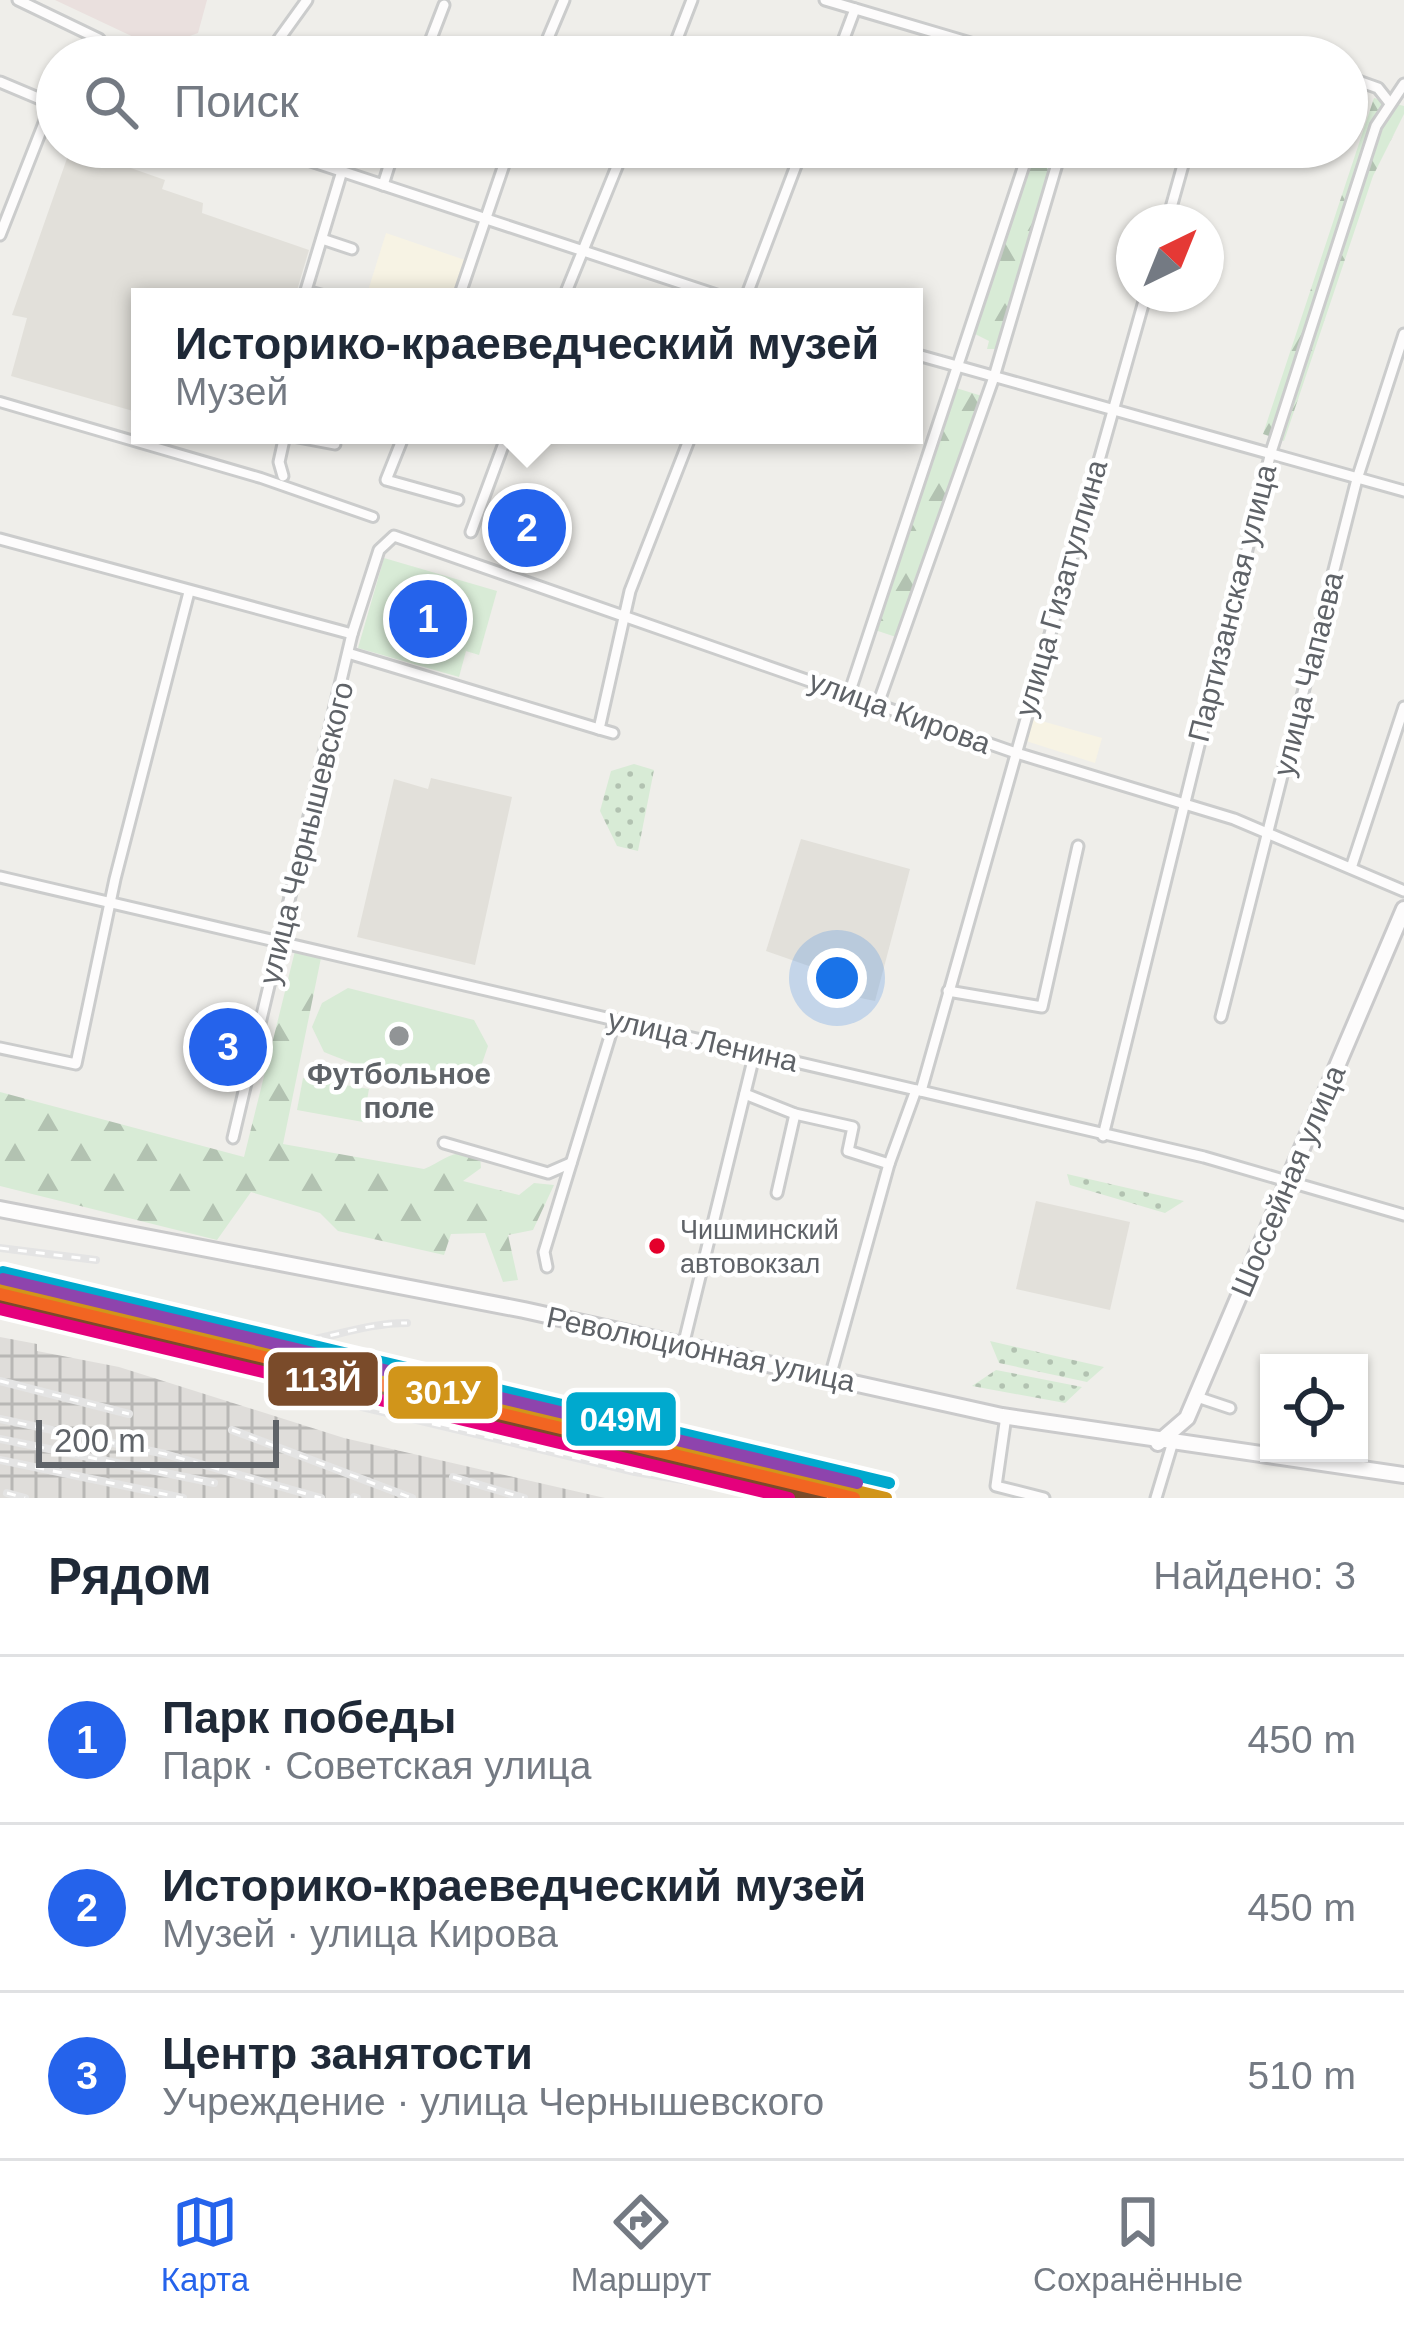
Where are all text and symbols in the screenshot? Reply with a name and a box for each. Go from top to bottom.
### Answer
search box [36,36,1368,168]
icon: search [78,69,144,135]
text: Поиск [174,76,299,127]
north arrow [1116,204,1224,312]
popup [131,288,923,444]
text: Историко-краеведческий музей [175,318,879,369]
text: Музей [175,370,288,413]
street label: улица Гизатуллина [1009,456,1114,720]
street label: Партизанская улица [1182,461,1282,745]
pin: 2 [488,483,566,573]
street label: улица Чапаева [1267,568,1349,780]
pin: 1 [389,574,467,664]
street label: улица Кирова [805,664,996,760]
street label: улица Чернышевского [252,678,360,988]
your location [807,948,867,1008]
pin: 3 [189,1002,267,1092]
street label: улица Ленина [605,1002,801,1078]
marker: Футбольное поле [386,1023,412,1049]
place label: Футбольное поле [307,1057,491,1124]
street label: Шоссейная улица [1224,1060,1352,1302]
place label: Чишминский автовокзал [680,1215,839,1279]
marker: Чишминский автовокзал [646,1235,668,1257]
street label: Революционная улица [544,1300,859,1398]
line badge: 113Й [266,1350,380,1408]
map controls [1260,1354,1368,1462]
button: locate [1260,1354,1368,1462]
text: 113Й [285,1360,361,1398]
line badge: 301У [386,1364,500,1421]
text: 301У [405,1374,481,1411]
line badge: 049М [564,1390,678,1448]
text: 049М [580,1401,662,1438]
scale bar [36,1414,279,1467]
text: 200 m [54,1422,146,1459]
text: Рядом [48,1548,212,1605]
text: Найдено: 3 [1153,1554,1356,1597]
text: Парк победы [162,1692,456,1743]
text: 1 [76,1718,98,1761]
text: 450 m [1248,1718,1356,1761]
text: Парк · Советская улица [162,1744,591,1787]
text: Историко-краеведческий музей [162,1860,866,1911]
text: 2 [76,1886,98,1929]
text: 450 m [1248,1886,1356,1929]
text: Музей · улица Кирова [162,1912,558,1955]
text: Центр занятости [162,2028,533,2079]
text: 3 [76,2054,98,2097]
text: 510 m [1248,2054,1356,2097]
text: Учреждение · улица Чернышевского [162,2080,824,2123]
tab: Карта [161,2189,249,2299]
tab: Маршрут [571,2189,711,2299]
tab: Сохранённые [1033,2189,1243,2299]

